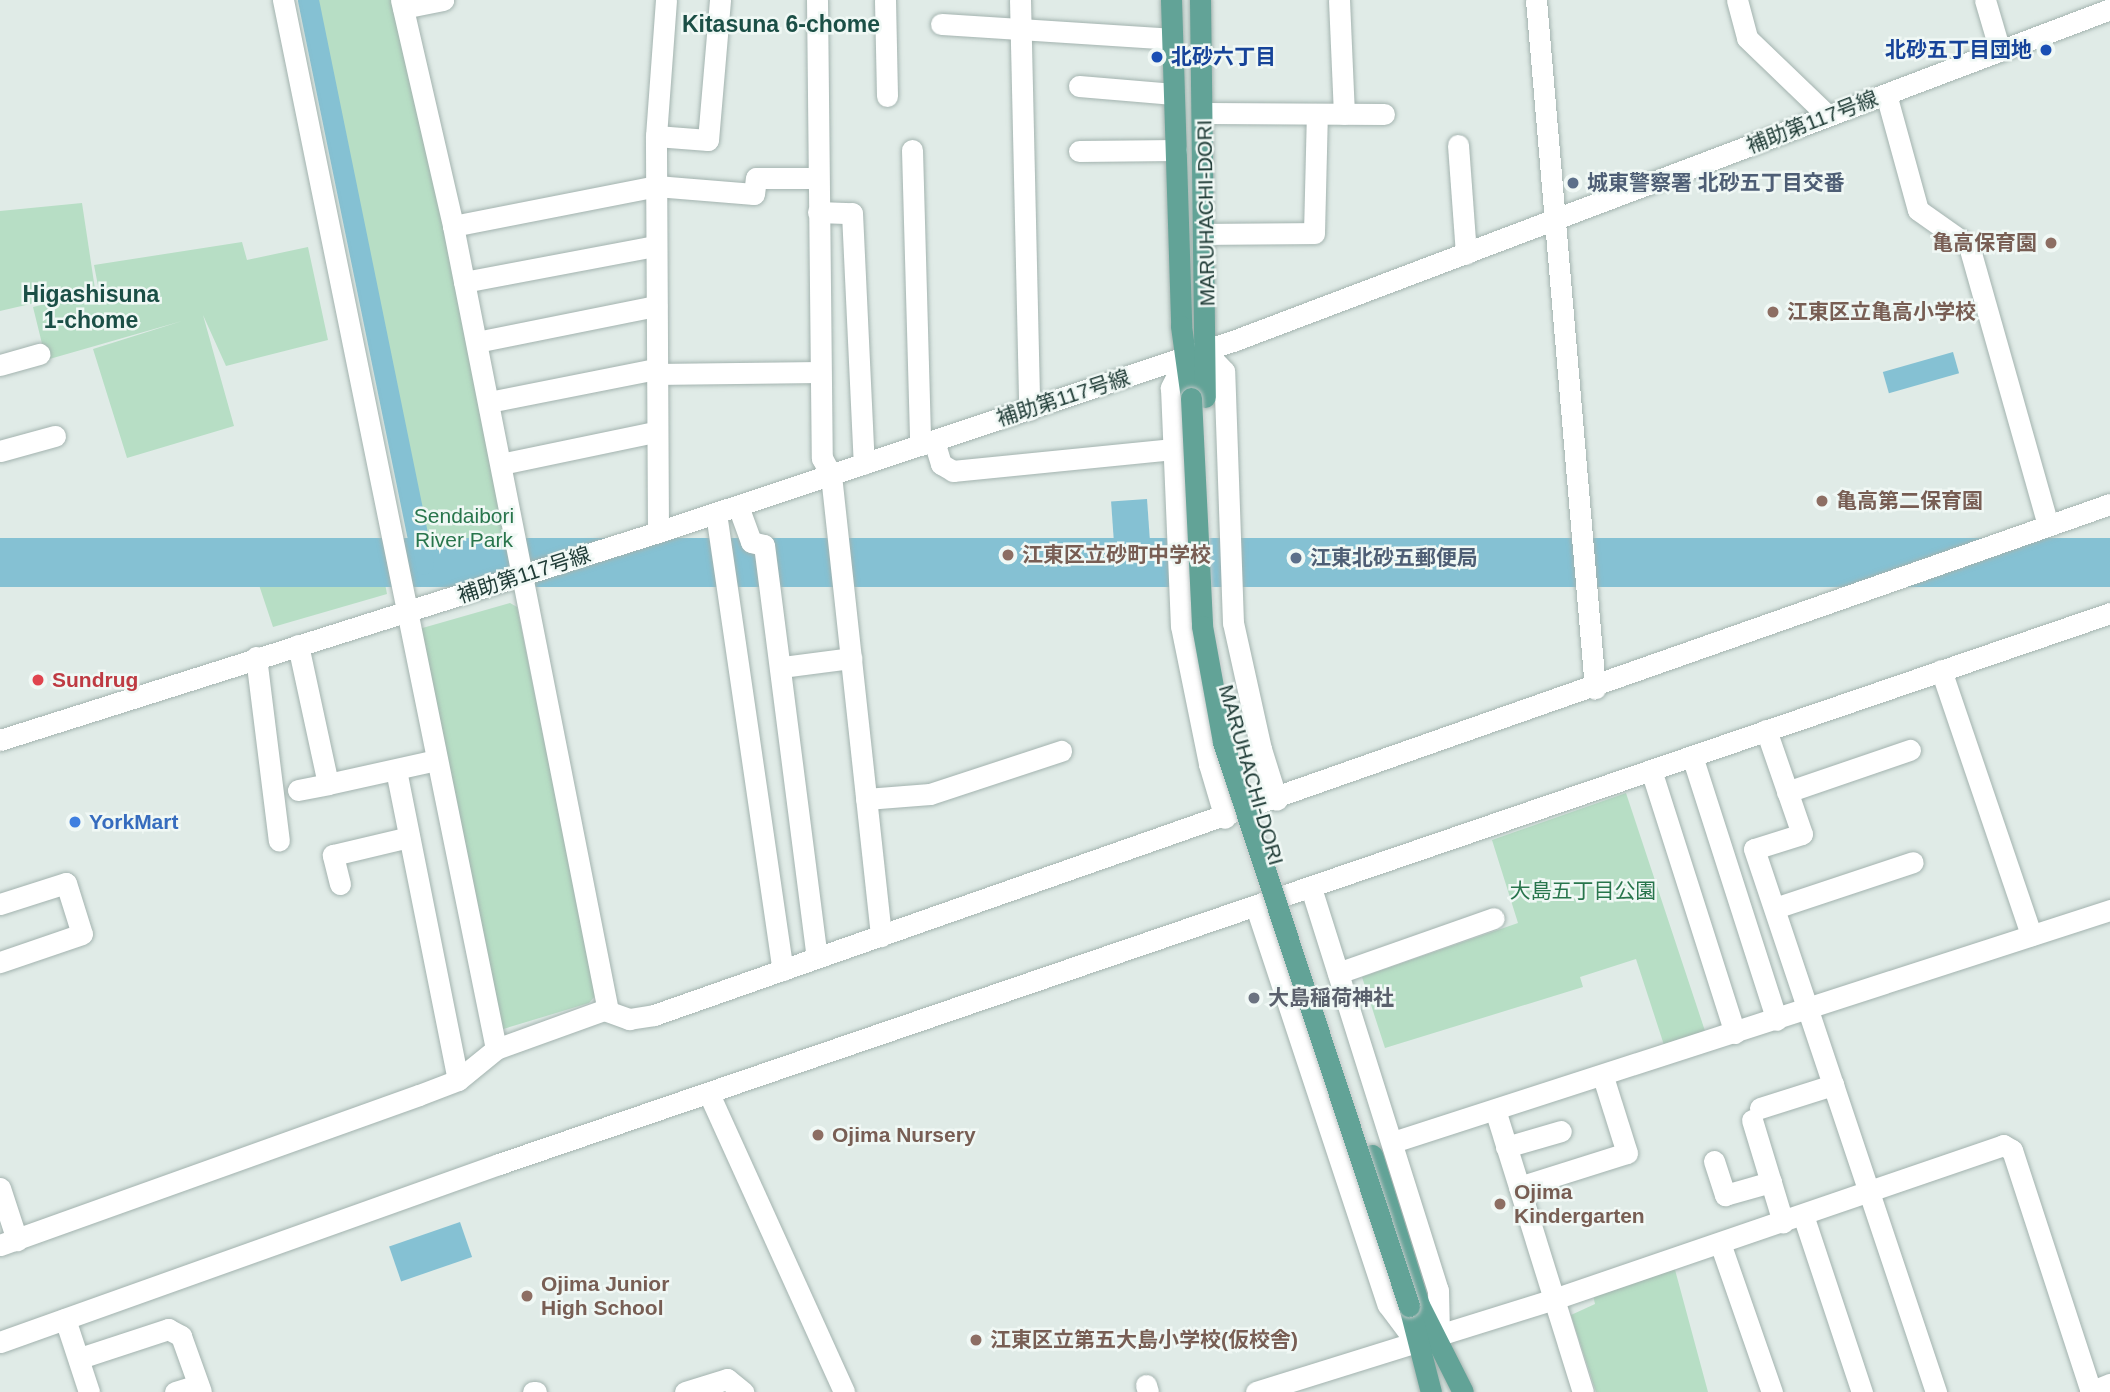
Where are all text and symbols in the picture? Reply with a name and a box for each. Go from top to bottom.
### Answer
district label: Kitasuna 6-chome [682,10,880,38]
place label: 北砂五丁目団地 [1885,37,2032,63]
marker: 北砂五丁目団地 [2038,42,2054,58]
place label: 北砂六丁目 [1171,44,1276,70]
marker: 北砂六丁目 [1149,49,1165,65]
street label: 補助第117号線 [1743,85,1881,159]
street label: MARUHACHI-DORI [1192,119,1220,307]
place label: 城東警察署 北砂五丁目交番 [1587,170,1845,196]
marker: 城東警察署 北砂五丁目交番 [1565,175,1581,191]
place label: 亀高保育園 [1932,230,2037,256]
marker: 亀高保育園 [2043,235,2059,251]
district label: Higashisuna 1-chome [23,280,159,334]
place label: 江東区立亀高小学校 [1787,299,1976,325]
marker: 江東区立亀高小学校 [1765,304,1781,320]
street label: 補助第117号線 [993,365,1133,431]
place label: 亀高第二保育園 [1836,488,1983,514]
marker: 亀高第二保育園 [1814,493,1830,509]
park label: Sendaibori River Park [414,503,514,553]
street label: 補助第117号線 [454,542,594,608]
place label: 江東区立砂町中学校 [1022,542,1211,568]
place label: 江東北砂五郵便局 [1310,545,1478,571]
marker: 江東区立砂町中学校 [1000,547,1016,563]
marker: 江東北砂五郵便局 [1288,550,1304,566]
place label: Sundrug [52,667,138,693]
marker: Sundrug [30,672,46,688]
street label: MARUHACHI-DORI [1213,682,1289,868]
place label: YorkMart [89,809,178,835]
marker: YorkMart [67,814,83,830]
park label: 大島五丁目公園 [1510,878,1656,904]
place label: 大島稲荷神社 [1268,985,1394,1011]
marker: 大島稲荷神社 [1246,990,1262,1006]
place label: Ojima Nursery [832,1122,976,1148]
marker: Ojima Nursery [810,1127,826,1143]
place label: Ojima Kindergarten [1514,1179,1645,1229]
marker: Ojima Kindergarten [1492,1196,1508,1212]
place label: Ojima Junior High School [541,1271,669,1321]
marker: Ojima Junior High School [519,1288,535,1304]
place label: 江東区立第五大島小学校(仮校舎) [990,1327,1298,1353]
marker: 江東区立第五大島小学校(仮校舎) [968,1332,984,1348]

